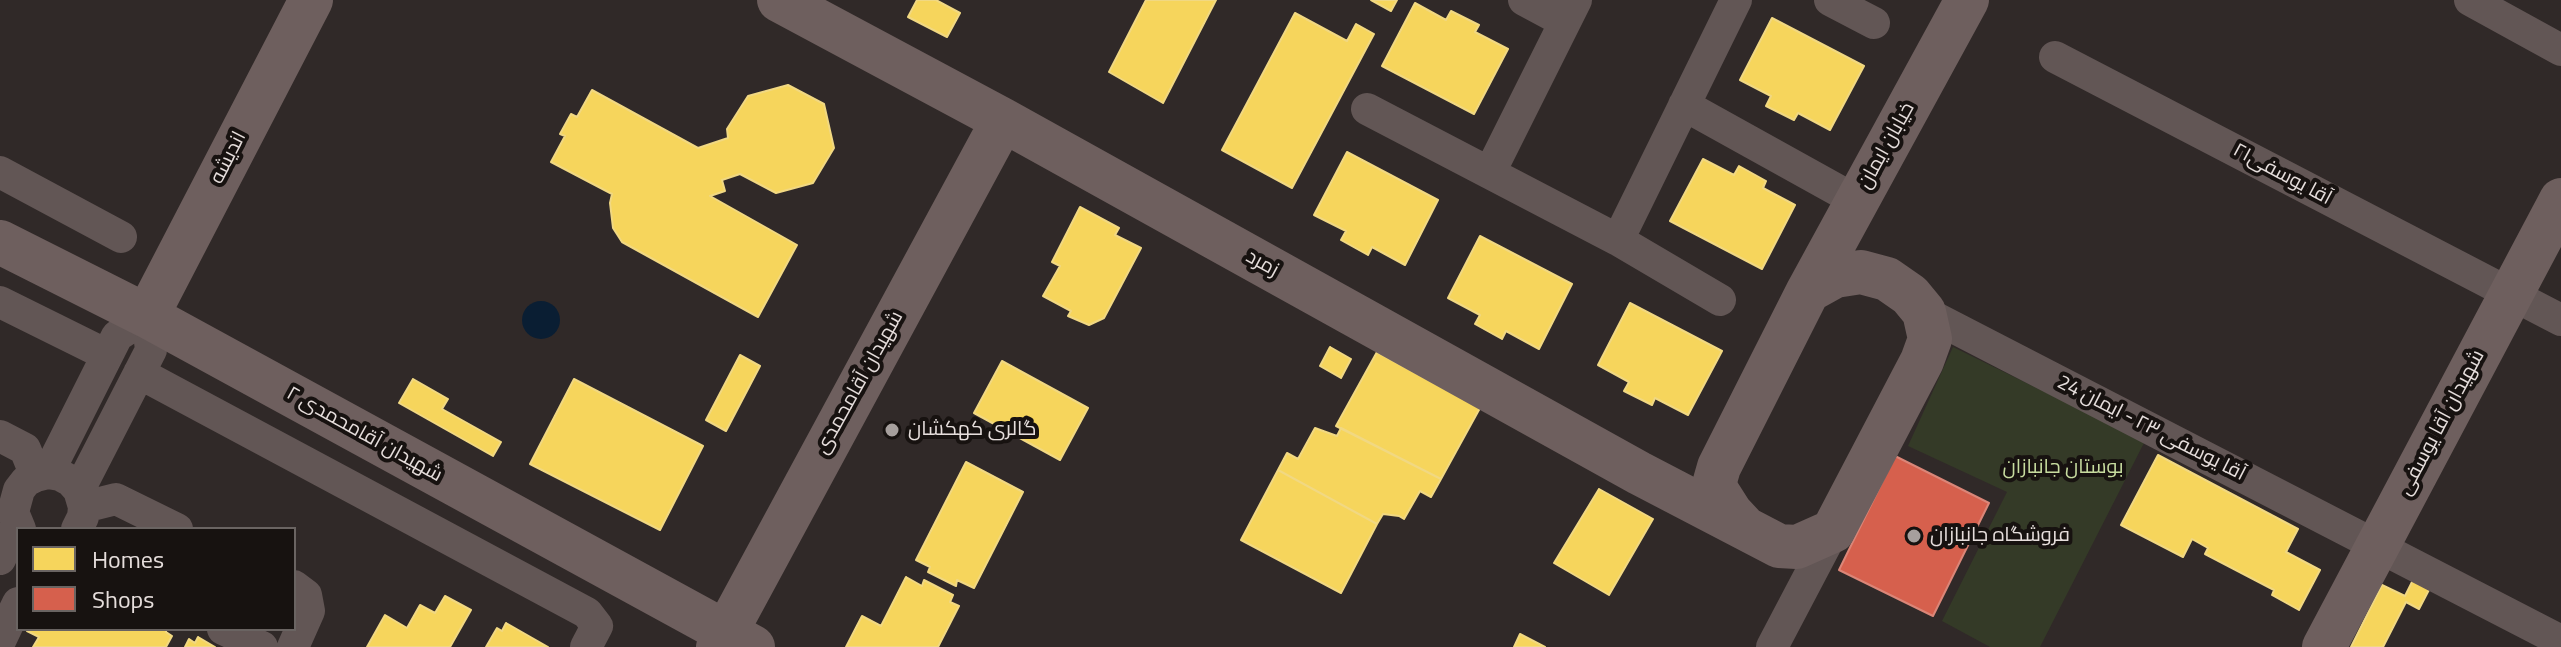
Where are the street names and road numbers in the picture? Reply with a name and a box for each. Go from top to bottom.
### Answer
street label: خیابان ایمان [1853,99,1921,193]
street label: انديشه [206,128,252,188]
street label: آقا یوسفی۲۱ [2228,139,2336,211]
street label: زمرد [1241,245,1283,283]
street label: شهیدان آقامحمدی [811,307,909,459]
street label: شهیدان آقا یوسفی [2394,346,2490,500]
street label: آقا یوسفی ۲۳ - ایمان 24 [2053,371,2249,487]
street label: شهیدان آقامحمدی ۲ [282,382,446,488]

